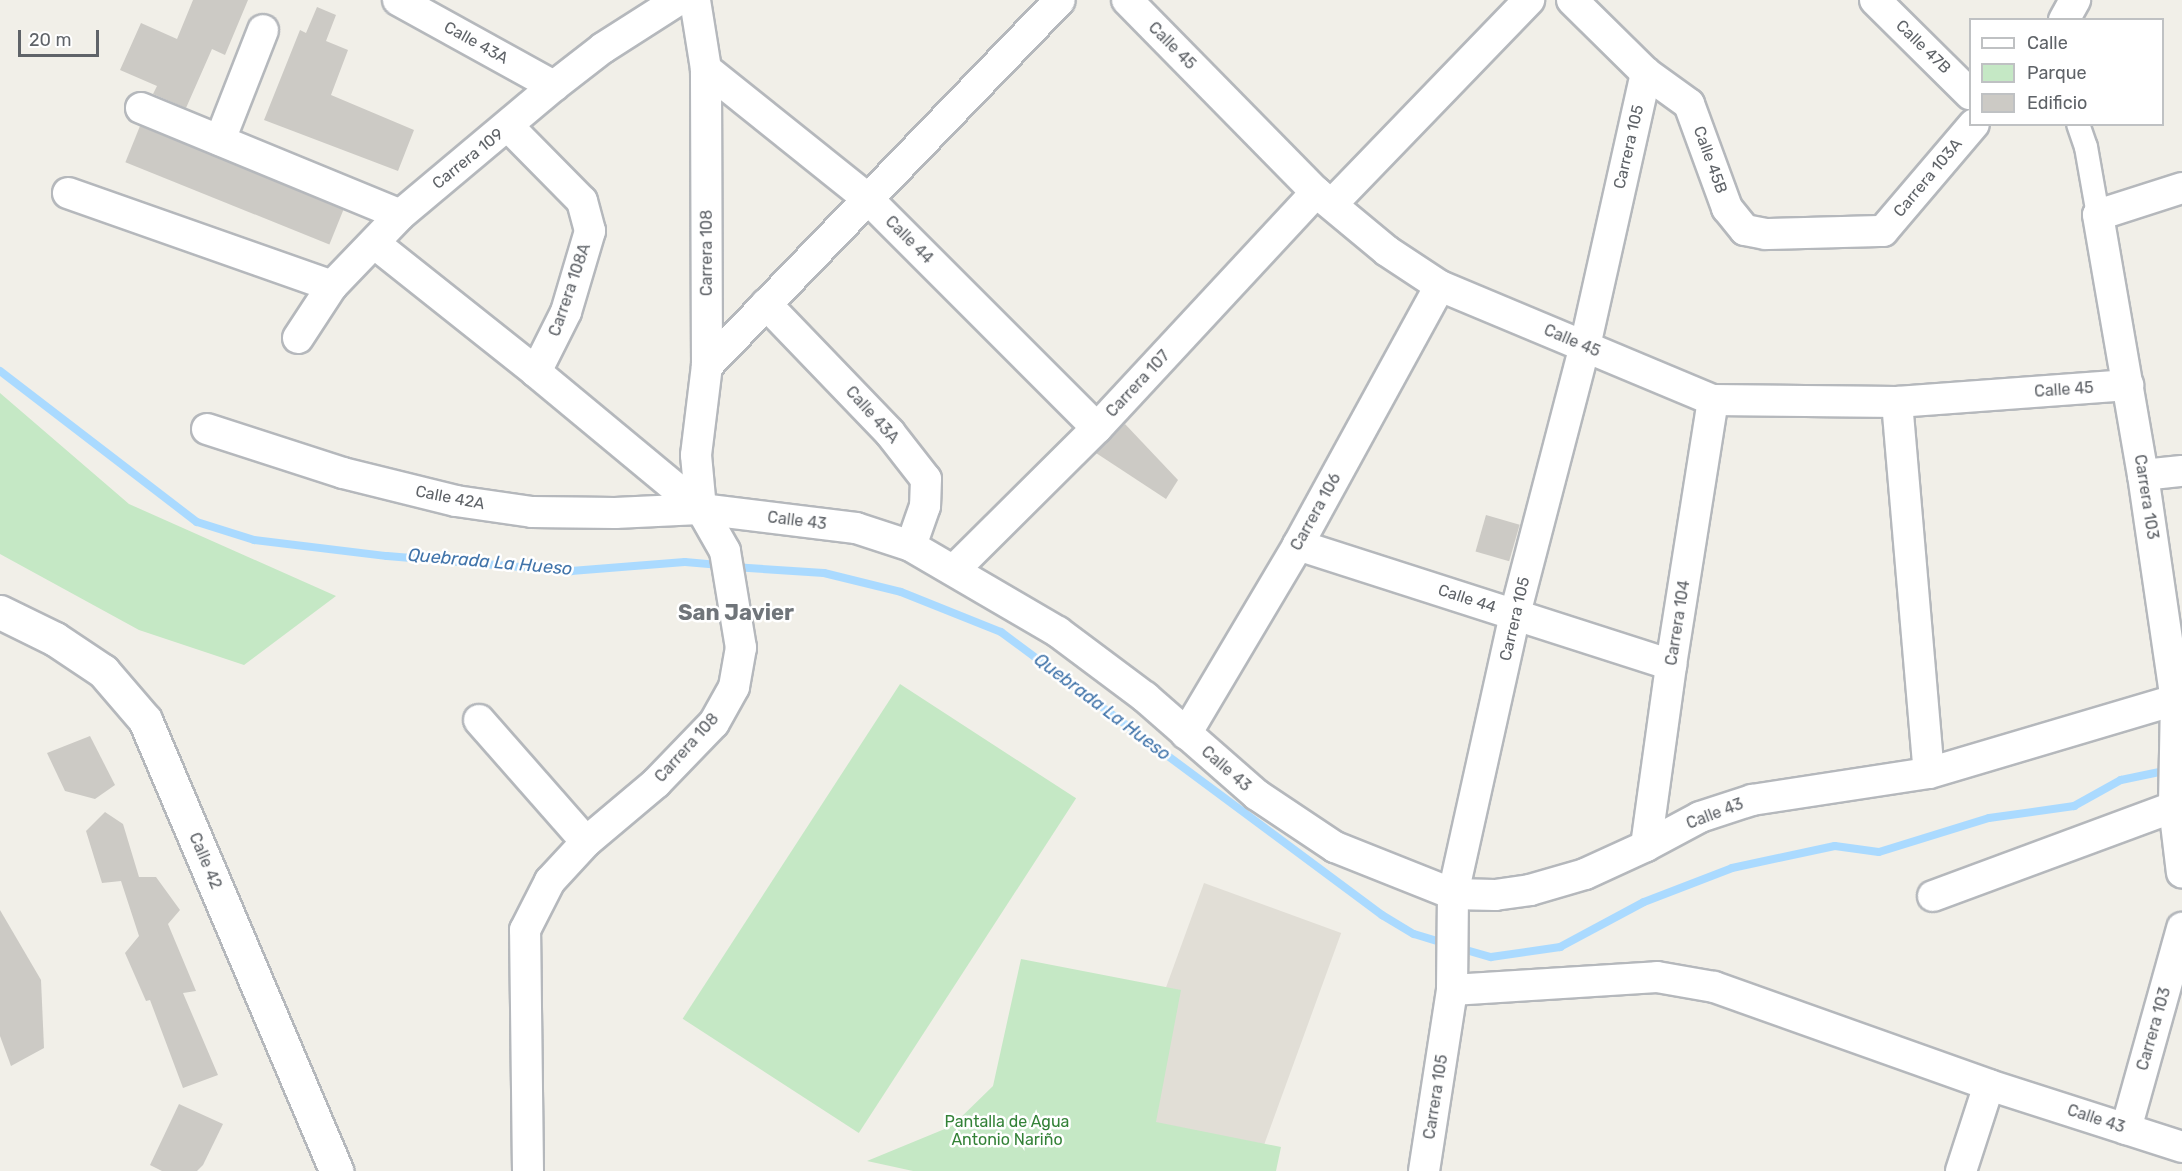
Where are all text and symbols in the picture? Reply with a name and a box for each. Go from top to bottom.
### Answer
street label: Calle 47B [1892,16,1954,78]
scale bar [21,18,102,56]
street label: Calle 43A [441,18,511,68]
street label: Calle 45 [1144,18,1200,74]
legend [1969,18,2164,126]
text: 20 m [29,29,71,51]
text: Calle [2027,32,2068,54]
text: Parque [2027,62,2087,84]
text: Edificio [2027,92,2087,114]
street label: Carrera 105 [1610,103,1648,191]
street label: Calle 45B [1689,124,1731,196]
street label: Carrera 109 [429,125,507,193]
street label: Carrera 103A [1890,135,1966,221]
street label: Carrera 108 [697,210,717,296]
street label: Calle 44 [881,212,937,268]
street label: Carrera 108A [545,241,595,339]
street label: Calle 45 [1541,321,1603,361]
street label: Carrera 107 [1102,347,1174,421]
street label: Calle 45 [2034,378,2094,402]
street label: Calle 43A [841,382,903,448]
street label: Carrera 103 [2130,453,2162,541]
street label: Carrera 106 [1287,470,1345,554]
street label: Calle 42A [414,482,486,514]
street label: Calle 43 [766,508,828,534]
water label: Quebrada La Hueso [407,544,573,580]
street label: Carrera 105 [1496,575,1534,663]
street label: Carrera 104 [1662,579,1694,667]
street label: Calle 44 [1435,581,1499,617]
district label: San Javier [678,600,794,626]
water label: Quebrada La Hueso [1030,649,1174,765]
street label: Carrera 108 [651,709,723,787]
street label: Calle 43 [1197,742,1255,796]
street label: Calle 43 [1684,794,1746,834]
street label: Calle 42 [185,830,225,892]
street label: Carrera 103 [2133,985,2175,1073]
street label: Carrera 105 [1420,1053,1452,1141]
street label: Calle 43 [2065,1101,2127,1137]
park label: Pantalla de Agua Antonio Nariño [944,1112,1070,1150]

